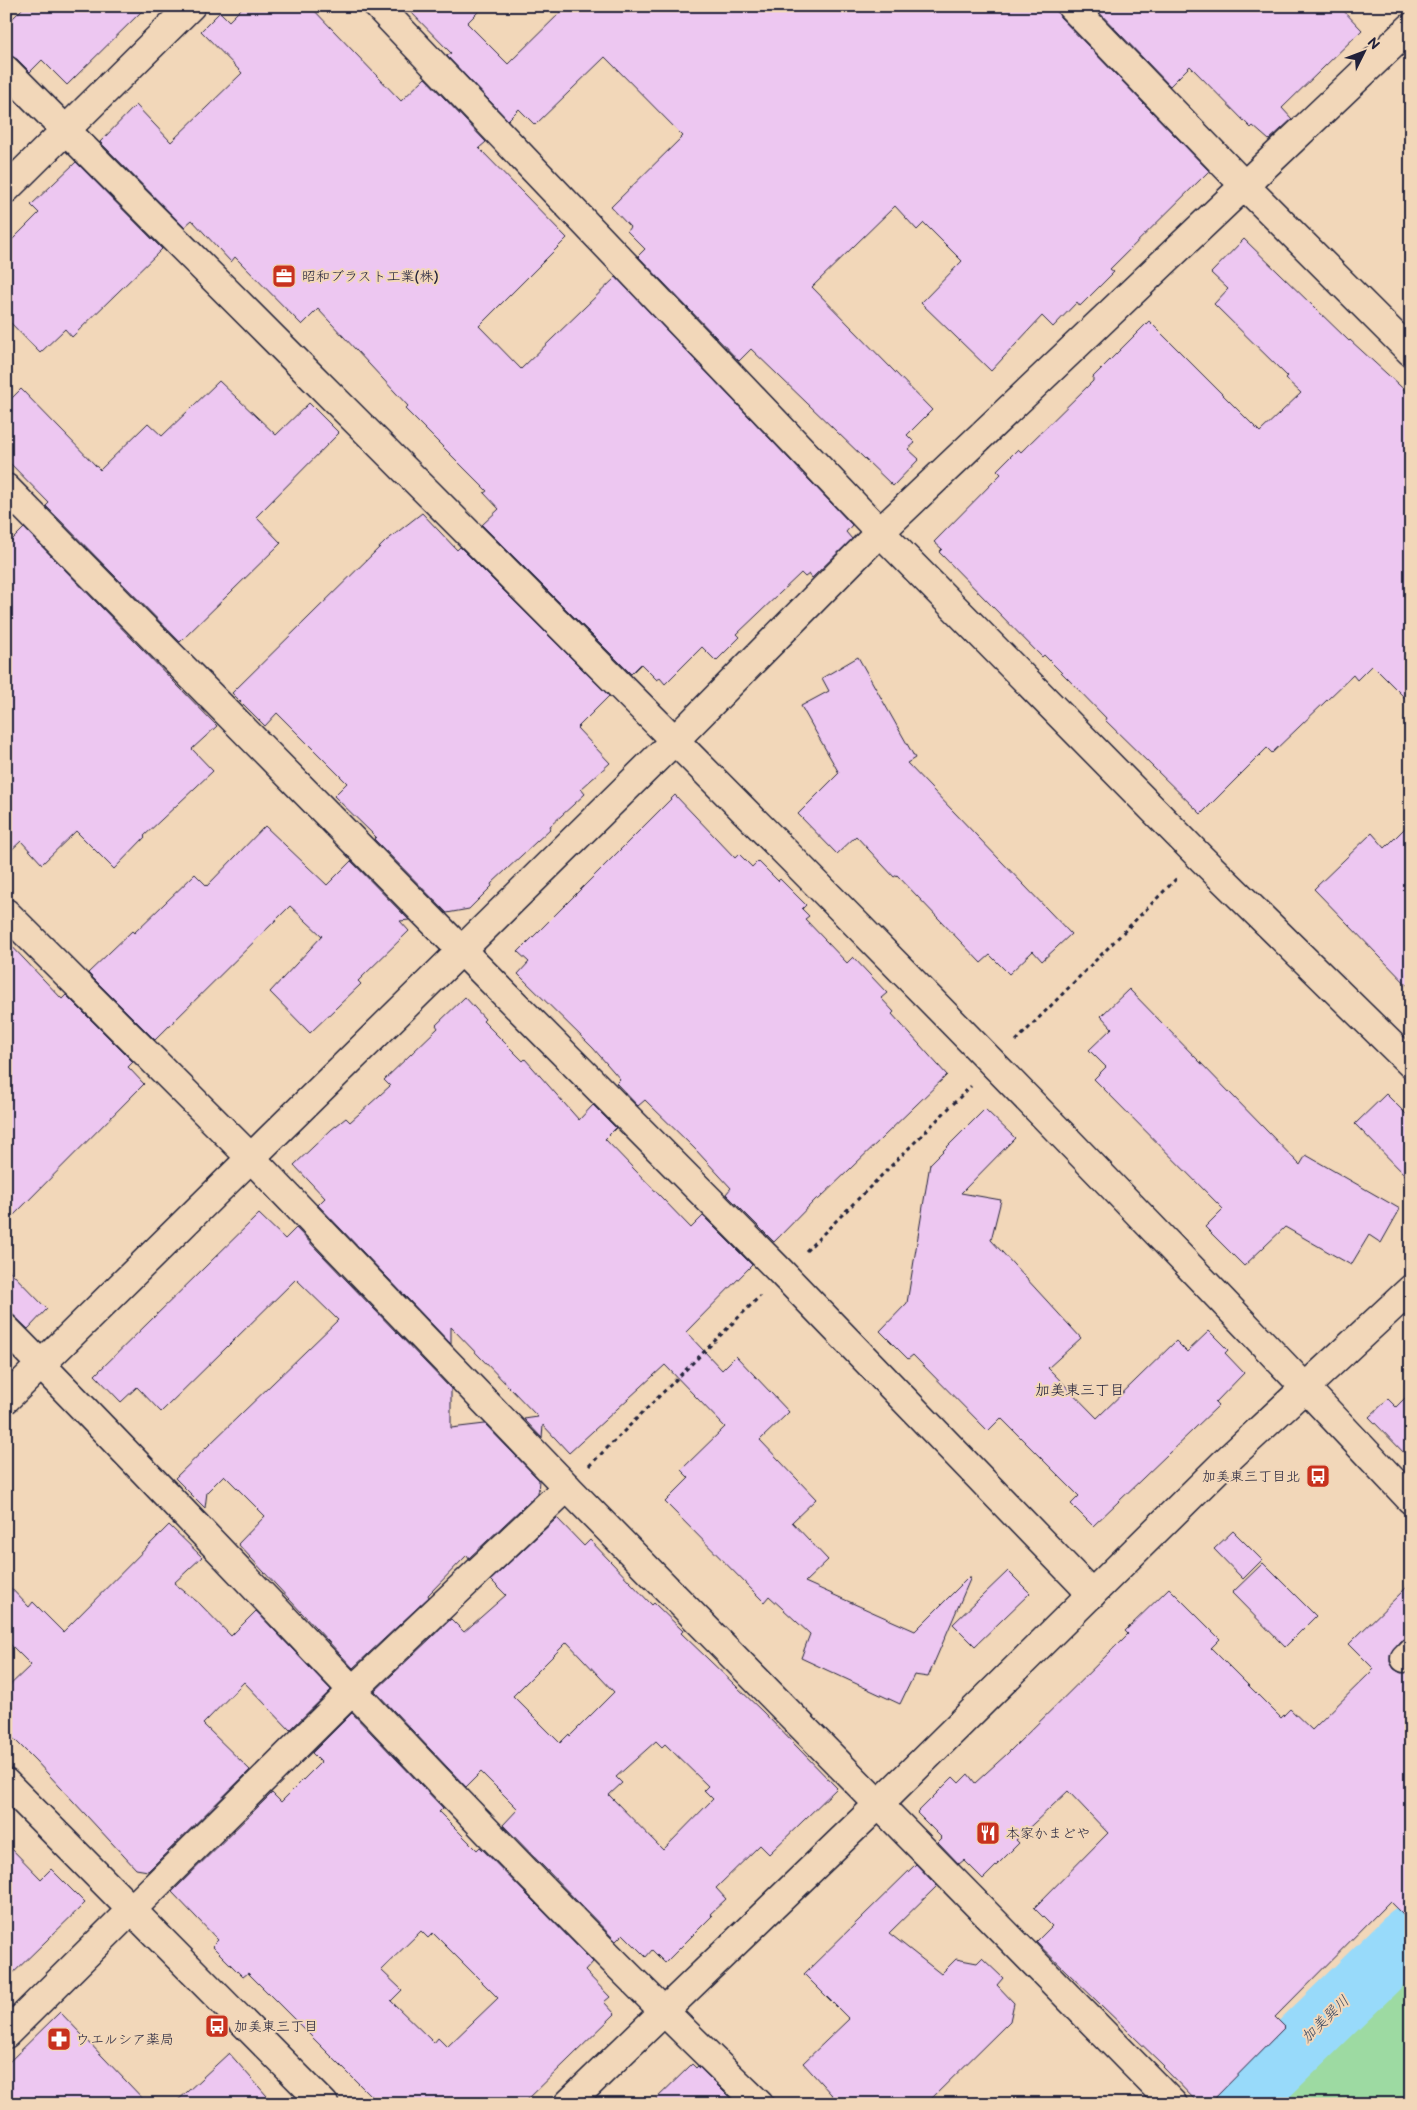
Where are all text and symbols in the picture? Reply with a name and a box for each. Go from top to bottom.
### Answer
north arrow [1340,28,1390,78]
text: N [1363,34,1383,53]
office icon: 昭和ブラスト工業(株) [271,263,297,289]
place label: 昭和ブラスト工業(株) [302,268,439,285]
district label: 加美東三丁目 [1035,1381,1125,1400]
bus stop icon: 加美東三丁目北 [1305,1463,1331,1489]
place label: 加美東三丁目北 [1202,1468,1300,1485]
restaurant icon: 本家かまどや [975,1820,1001,1846]
place label: 本家かまどや [1006,1825,1091,1842]
water label: 加美巽川 [1297,1992,1354,2047]
bus stop icon: 加美東三丁目 [204,2013,230,2039]
place label: 加美東三丁目 [234,2018,318,2035]
pharmacy icon: ウエルシア薬局 [46,2026,72,2052]
place label: ウエルシア薬局 [76,2031,174,2048]

